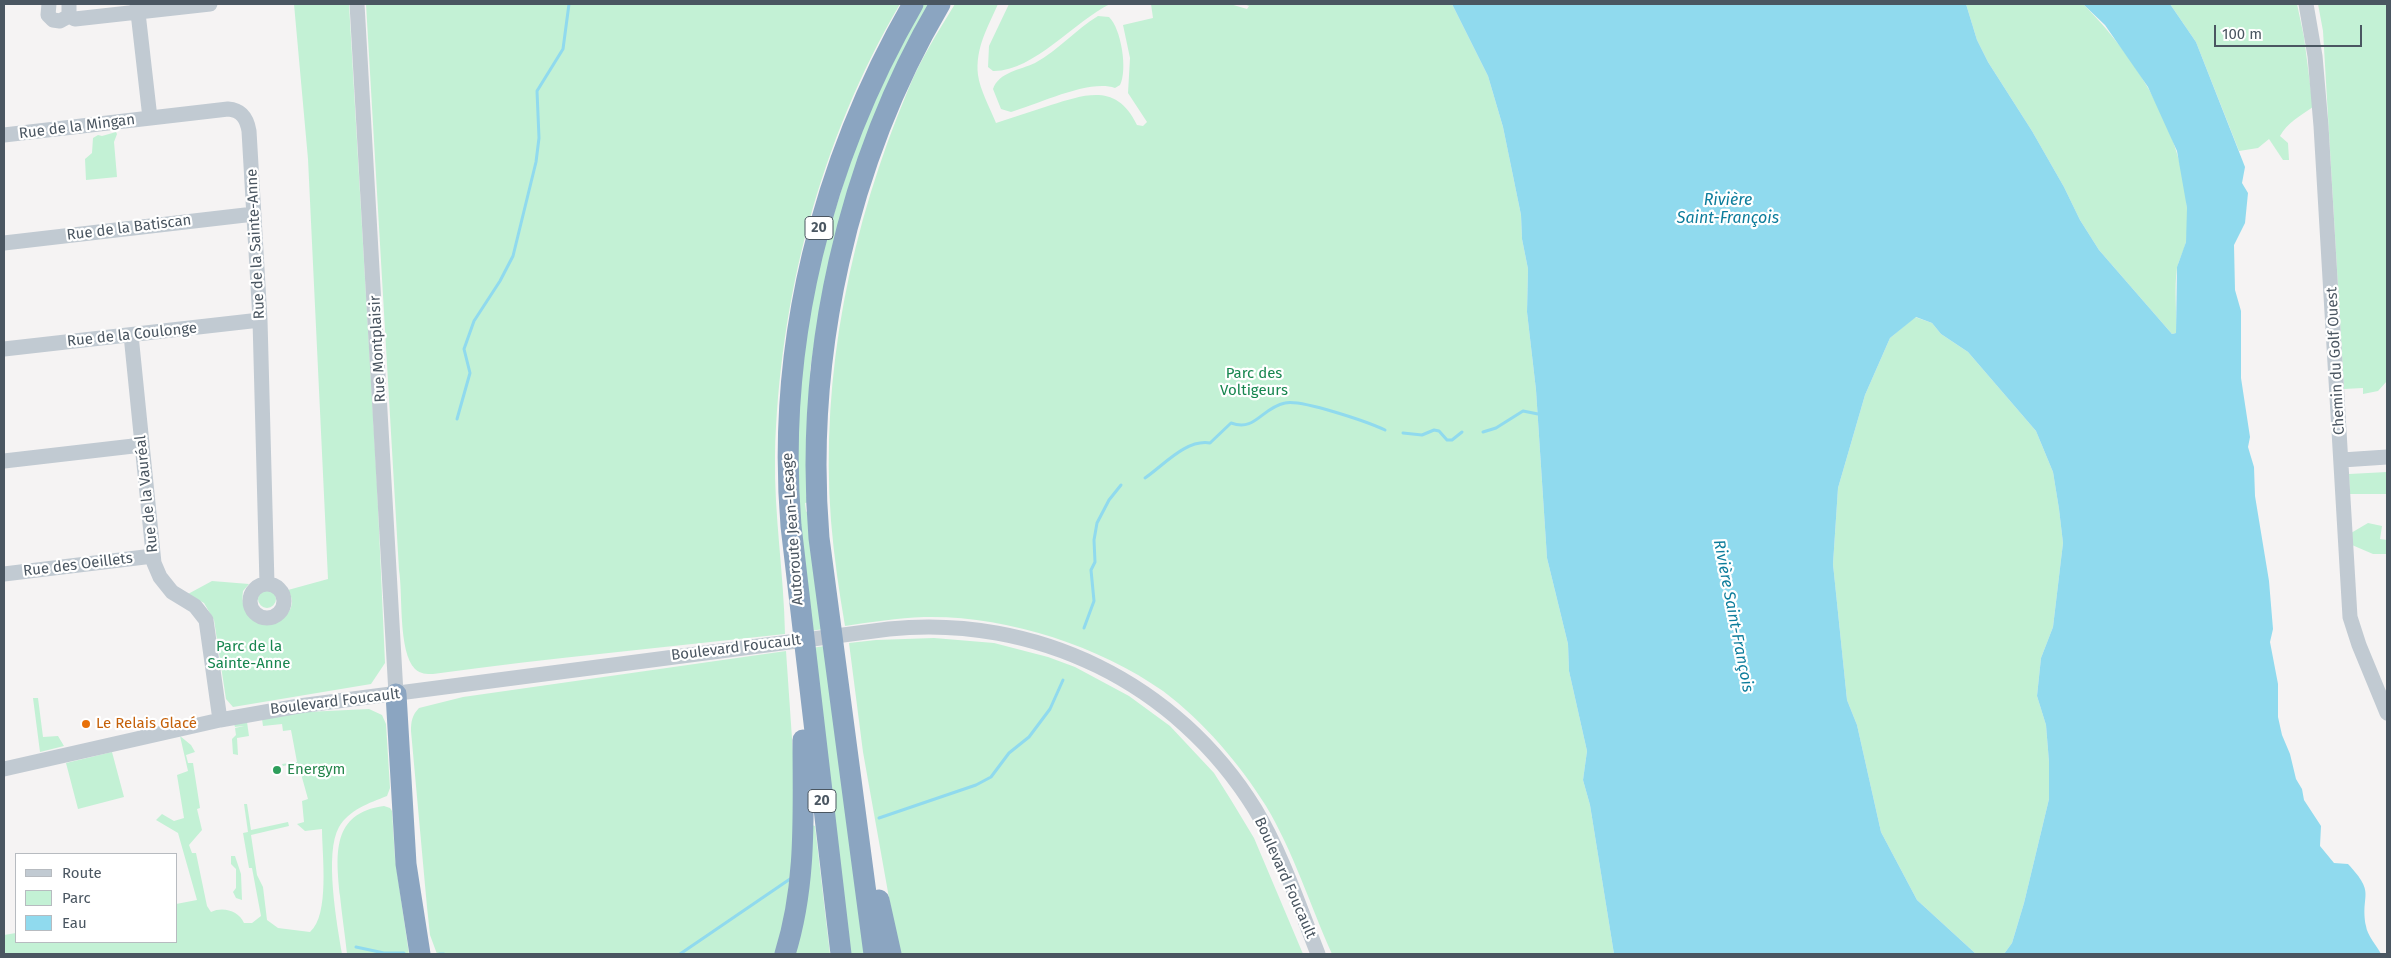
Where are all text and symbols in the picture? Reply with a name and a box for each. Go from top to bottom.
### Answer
scale bar [2216,15,2364,47]
text: 100 m [2222,25,2262,43]
street label: Rue de la Mingan [18,111,136,143]
street label: Rue de la Sainte-Anne [243,168,269,320]
water label: Rivière Saint-François [1677,191,1779,229]
street label: Rue de la Batiscan [66,211,192,245]
road number: 20 [805,217,833,240]
street label: Chemin du Golf Ouest [2323,287,2349,435]
street label: Rue Montplaisir [366,295,390,403]
street label: Rue de la Coulonge [66,319,198,351]
park label: Parc des Voltigeurs [1220,365,1288,400]
street label: Rue de la Vauréal [132,434,162,554]
street label: Autoroute Jean-Lesage [779,452,807,606]
water label: Rivière Saint-François [1709,538,1757,694]
street label: Rue des Oeillets [22,549,134,581]
street label: Boulevard Foucault [670,631,802,665]
park label: Parc de la Sainte-Anne [208,638,290,673]
street label: Boulevard Foucault [269,685,401,719]
place label: Le Relais Glacé [96,715,197,733]
marker: Le Relais Glacé [80,718,92,730]
place label: Energym [287,761,345,779]
marker: Energym [271,764,283,776]
road number: 20 [808,789,836,812]
street label: Boulevard Foucault [1250,815,1320,941]
legend [15,853,178,943]
text: Route [62,864,102,882]
text: Parc [62,889,91,907]
text: Eau [62,914,87,932]

